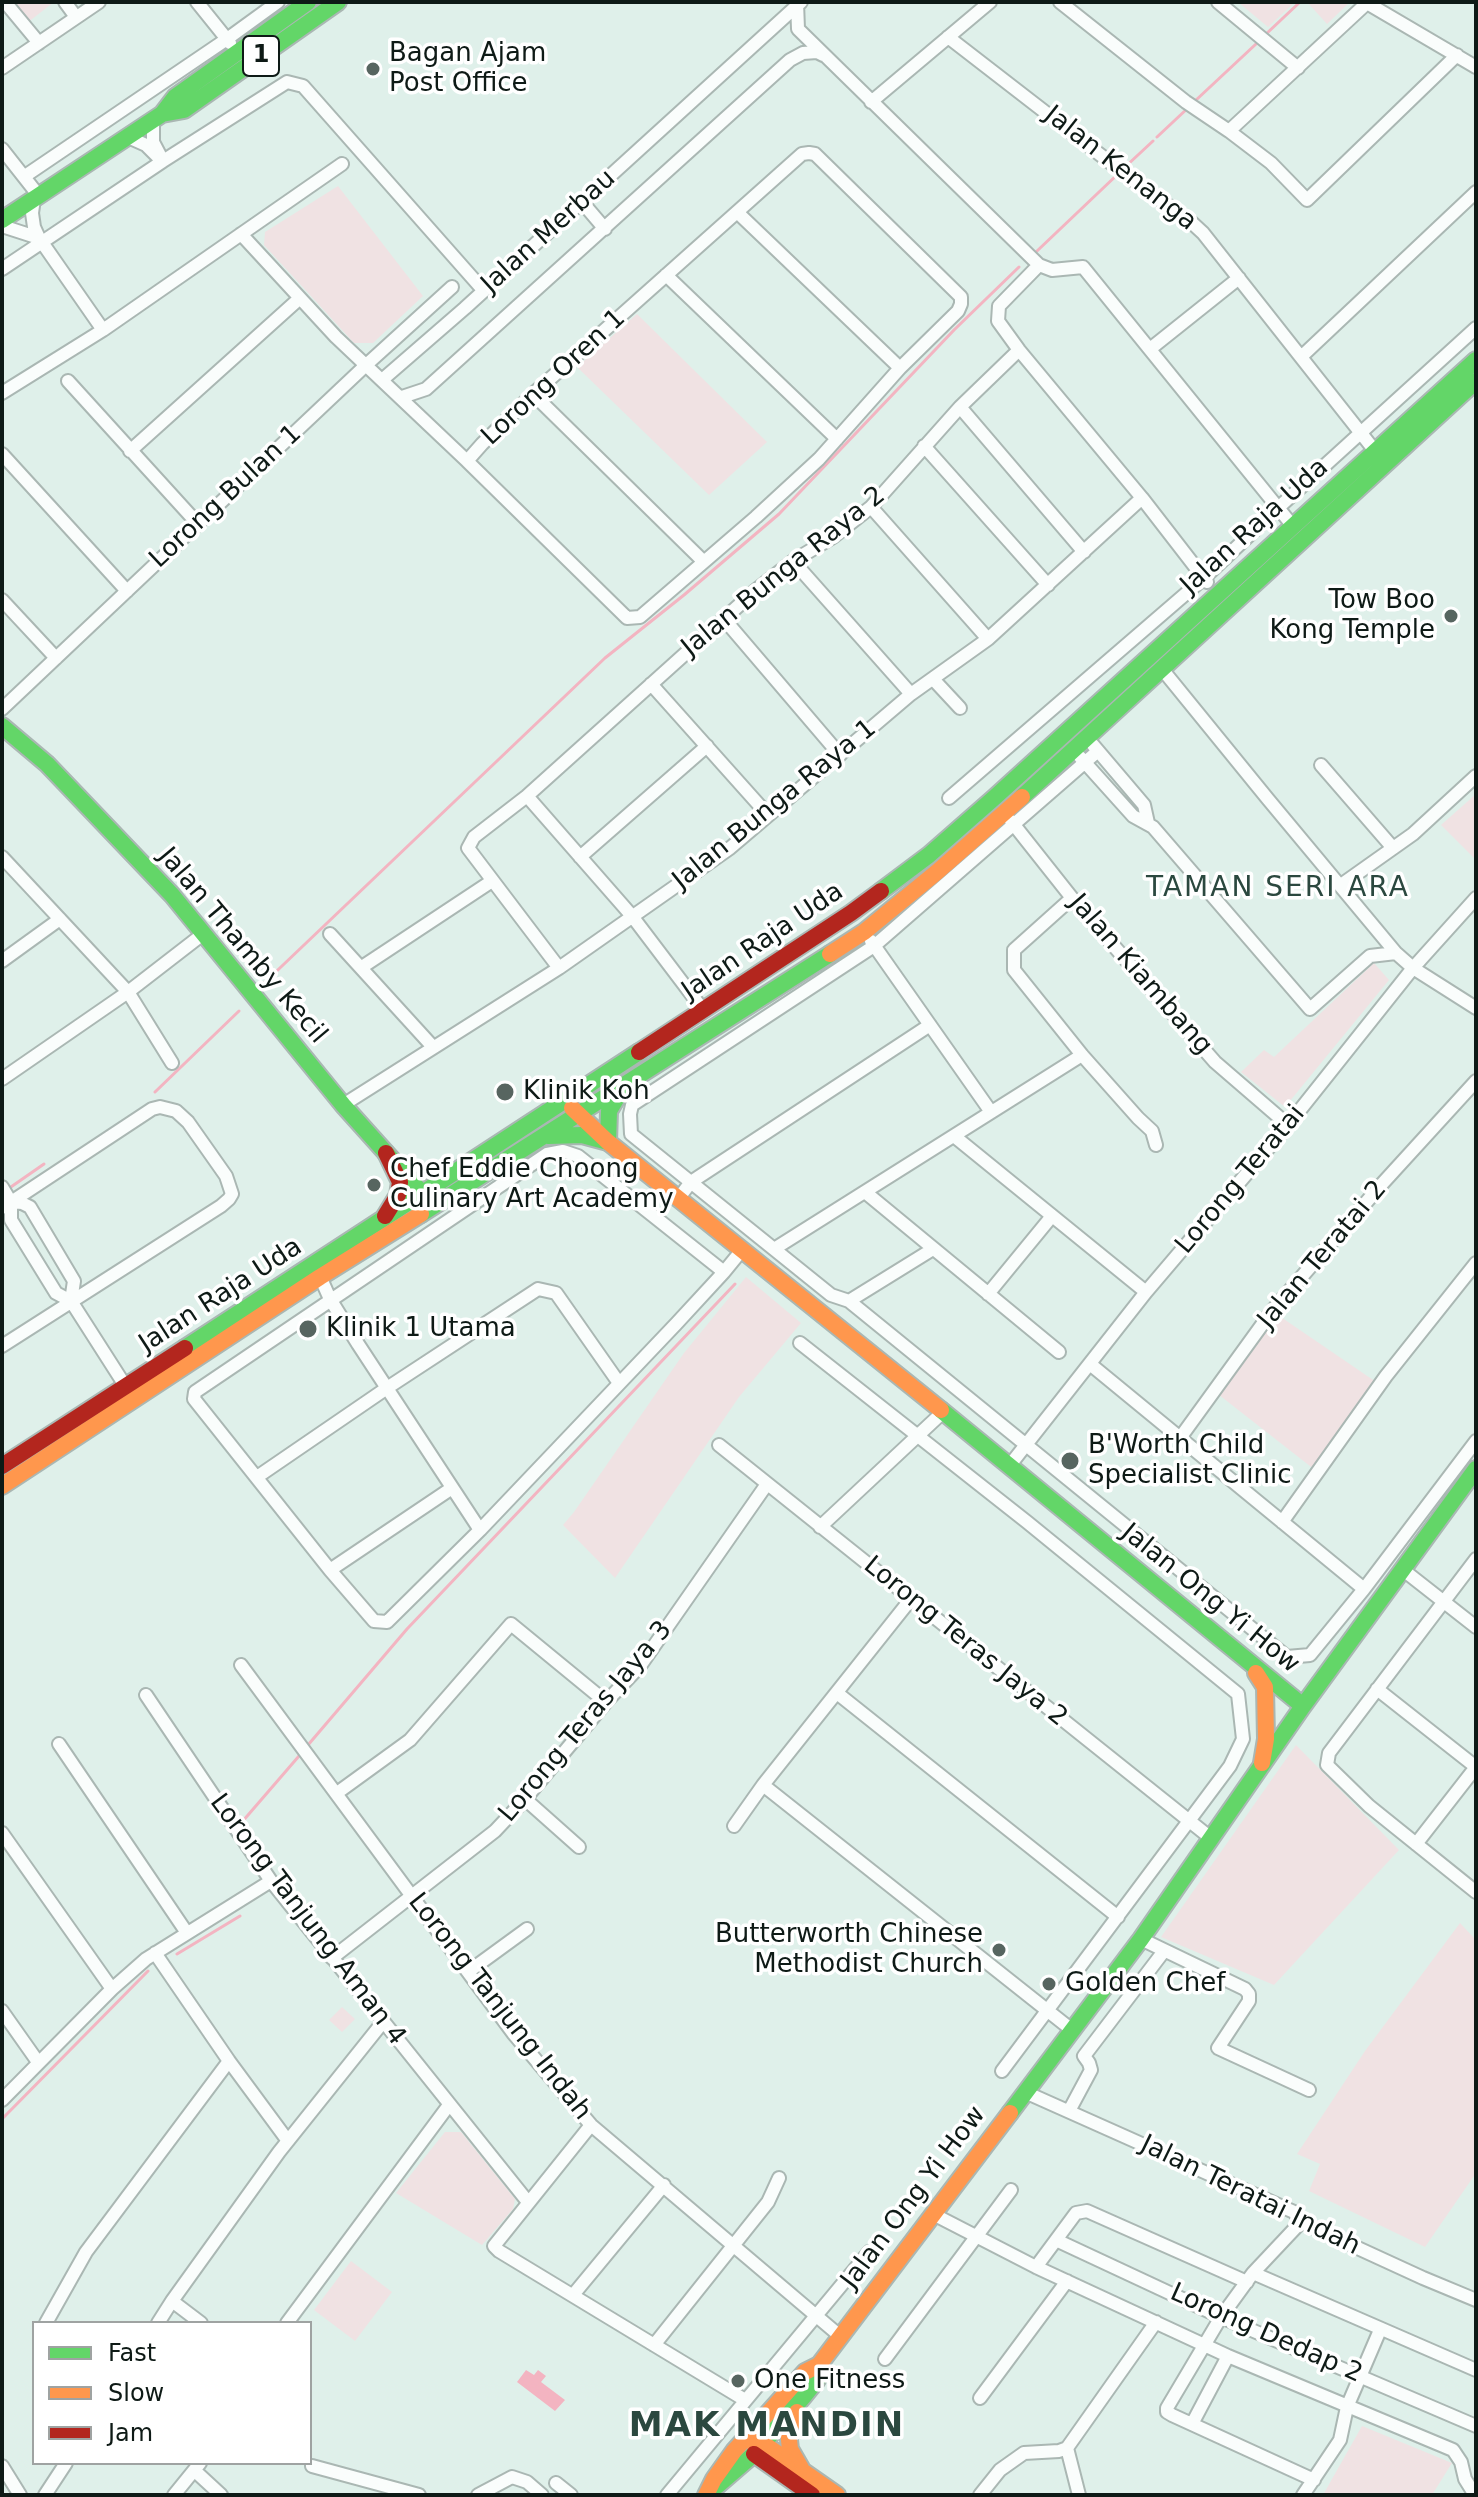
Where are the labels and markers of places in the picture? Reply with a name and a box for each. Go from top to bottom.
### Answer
place label: Bagan Ajam Post Office [389,38,546,100]
marker: Bagan Ajam Post Office [364,60,382,78]
place label: Tow Boo Kong Temple [1270,585,1435,646]
marker: Tow Boo Kong Temple [1442,607,1460,625]
place label: Klinik Koh [523,1076,650,1108]
marker: Klinik Koh [494,1081,516,1103]
place label: Chef Eddie Choong Culinary Art Academy [390,1154,674,1216]
marker: Chef Eddie Choong Culinary Art Academy [365,1176,383,1194]
place label: Klinik 1 Utama [326,1313,516,1345]
marker: Klinik 1 Utama [297,1318,319,1340]
place label: B'Worth Child Specialist Clinic [1088,1430,1292,1492]
marker: B'Worth Child Specialist Clinic [1059,1450,1081,1472]
place label: Butterworth Chinese Methodist Church [715,1919,983,1980]
marker: Butterworth Chinese Methodist Church [990,1941,1008,1959]
place label: Golden Chef [1065,1968,1225,2000]
marker: Golden Chef [1040,1975,1058,1993]
place label: One Fitness [754,2365,905,2397]
marker: One Fitness [729,2372,747,2390]

